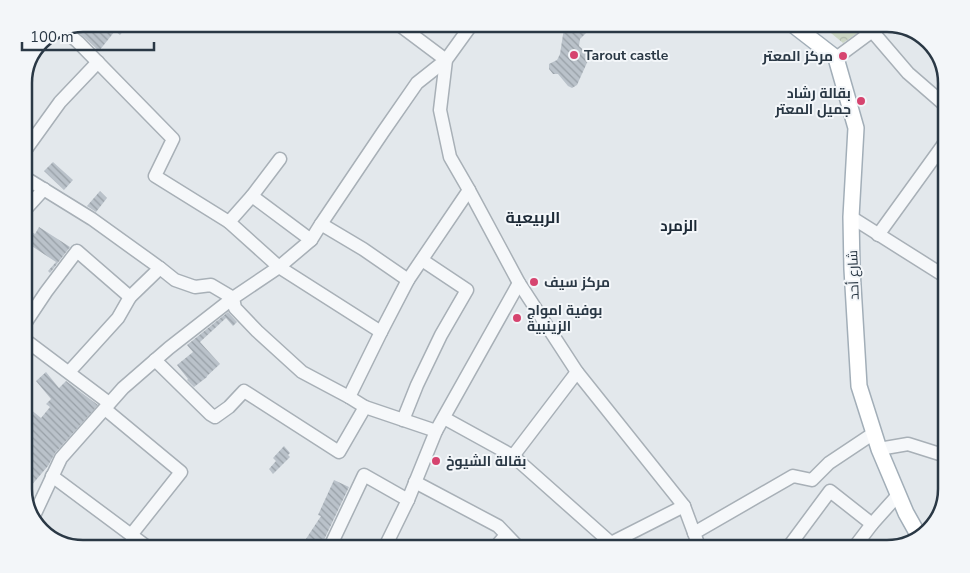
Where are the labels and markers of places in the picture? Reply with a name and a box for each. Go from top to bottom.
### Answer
place label: Tarout castle [584,46,669,65]
place label: مركز المعتر [762,47,833,66]
marker: Tarout castle [568,49,580,61]
marker: مركز المعتر [837,50,849,62]
place label: بقالة رشاد جميل المعتر [774,84,851,119]
marker: بقالة رشاد جميل المعتر [855,95,867,107]
place label: مركز سيف [544,273,610,292]
marker: مركز سيف [528,276,540,288]
place label: بوفية امواج الزينبية [527,301,602,336]
marker: بوفية امواج الزينبية [511,312,523,324]
place label: بقالة الشيوخ [446,452,526,471]
marker: بقالة الشيوخ [430,455,442,467]

